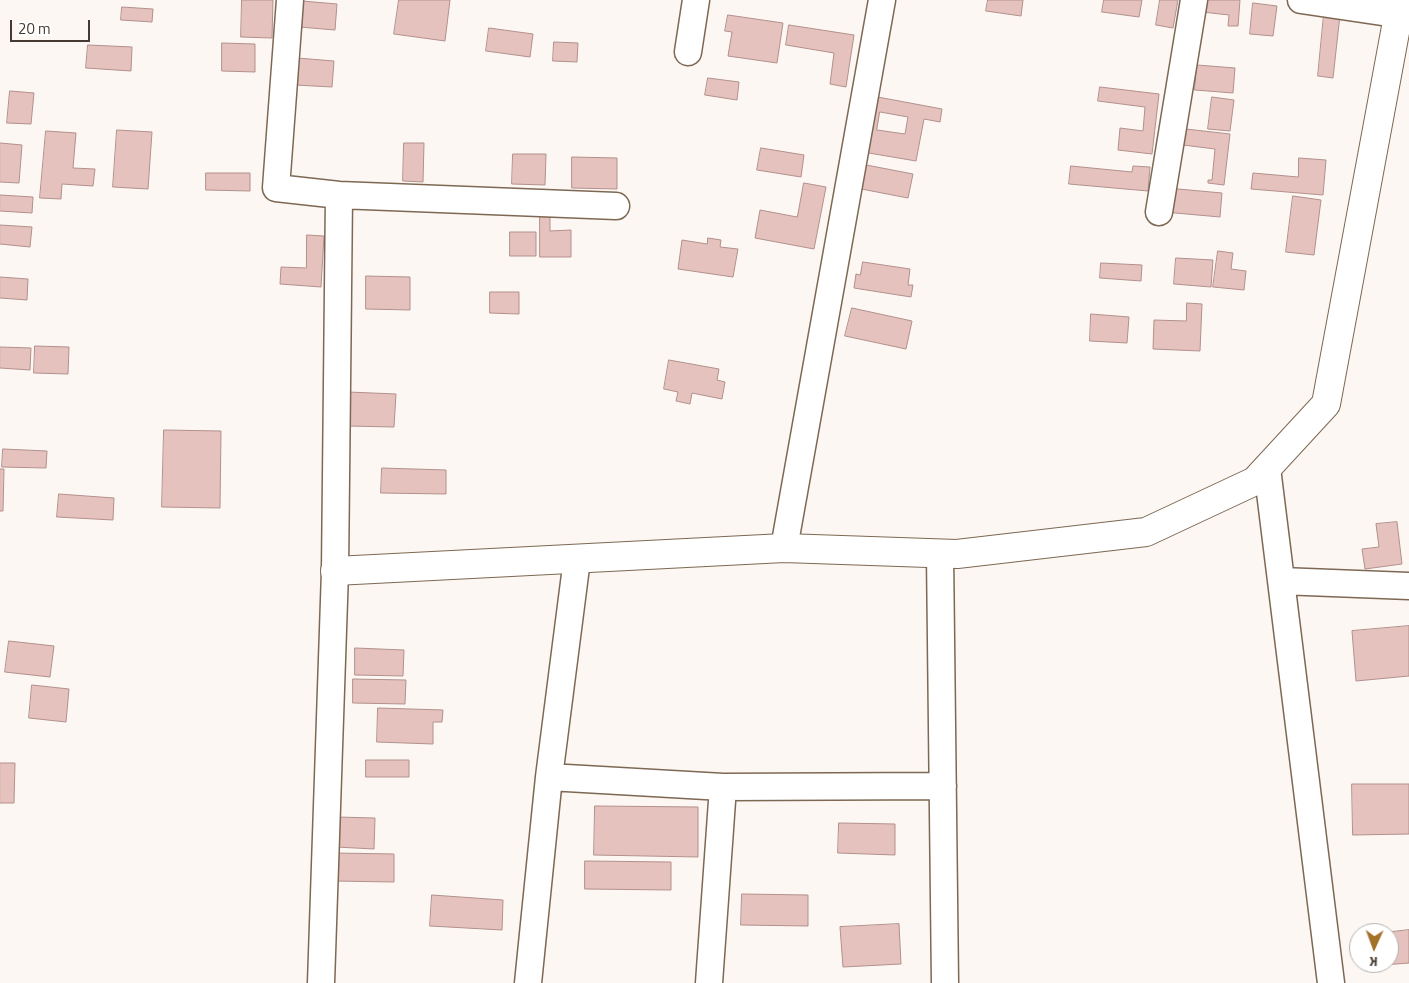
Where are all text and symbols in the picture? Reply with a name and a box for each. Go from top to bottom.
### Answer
scale bar [12,10,92,42]
text: 20 m [18,17,51,40]
north arrow [1349,923,1399,973]
text: K [1369,952,1378,973]

